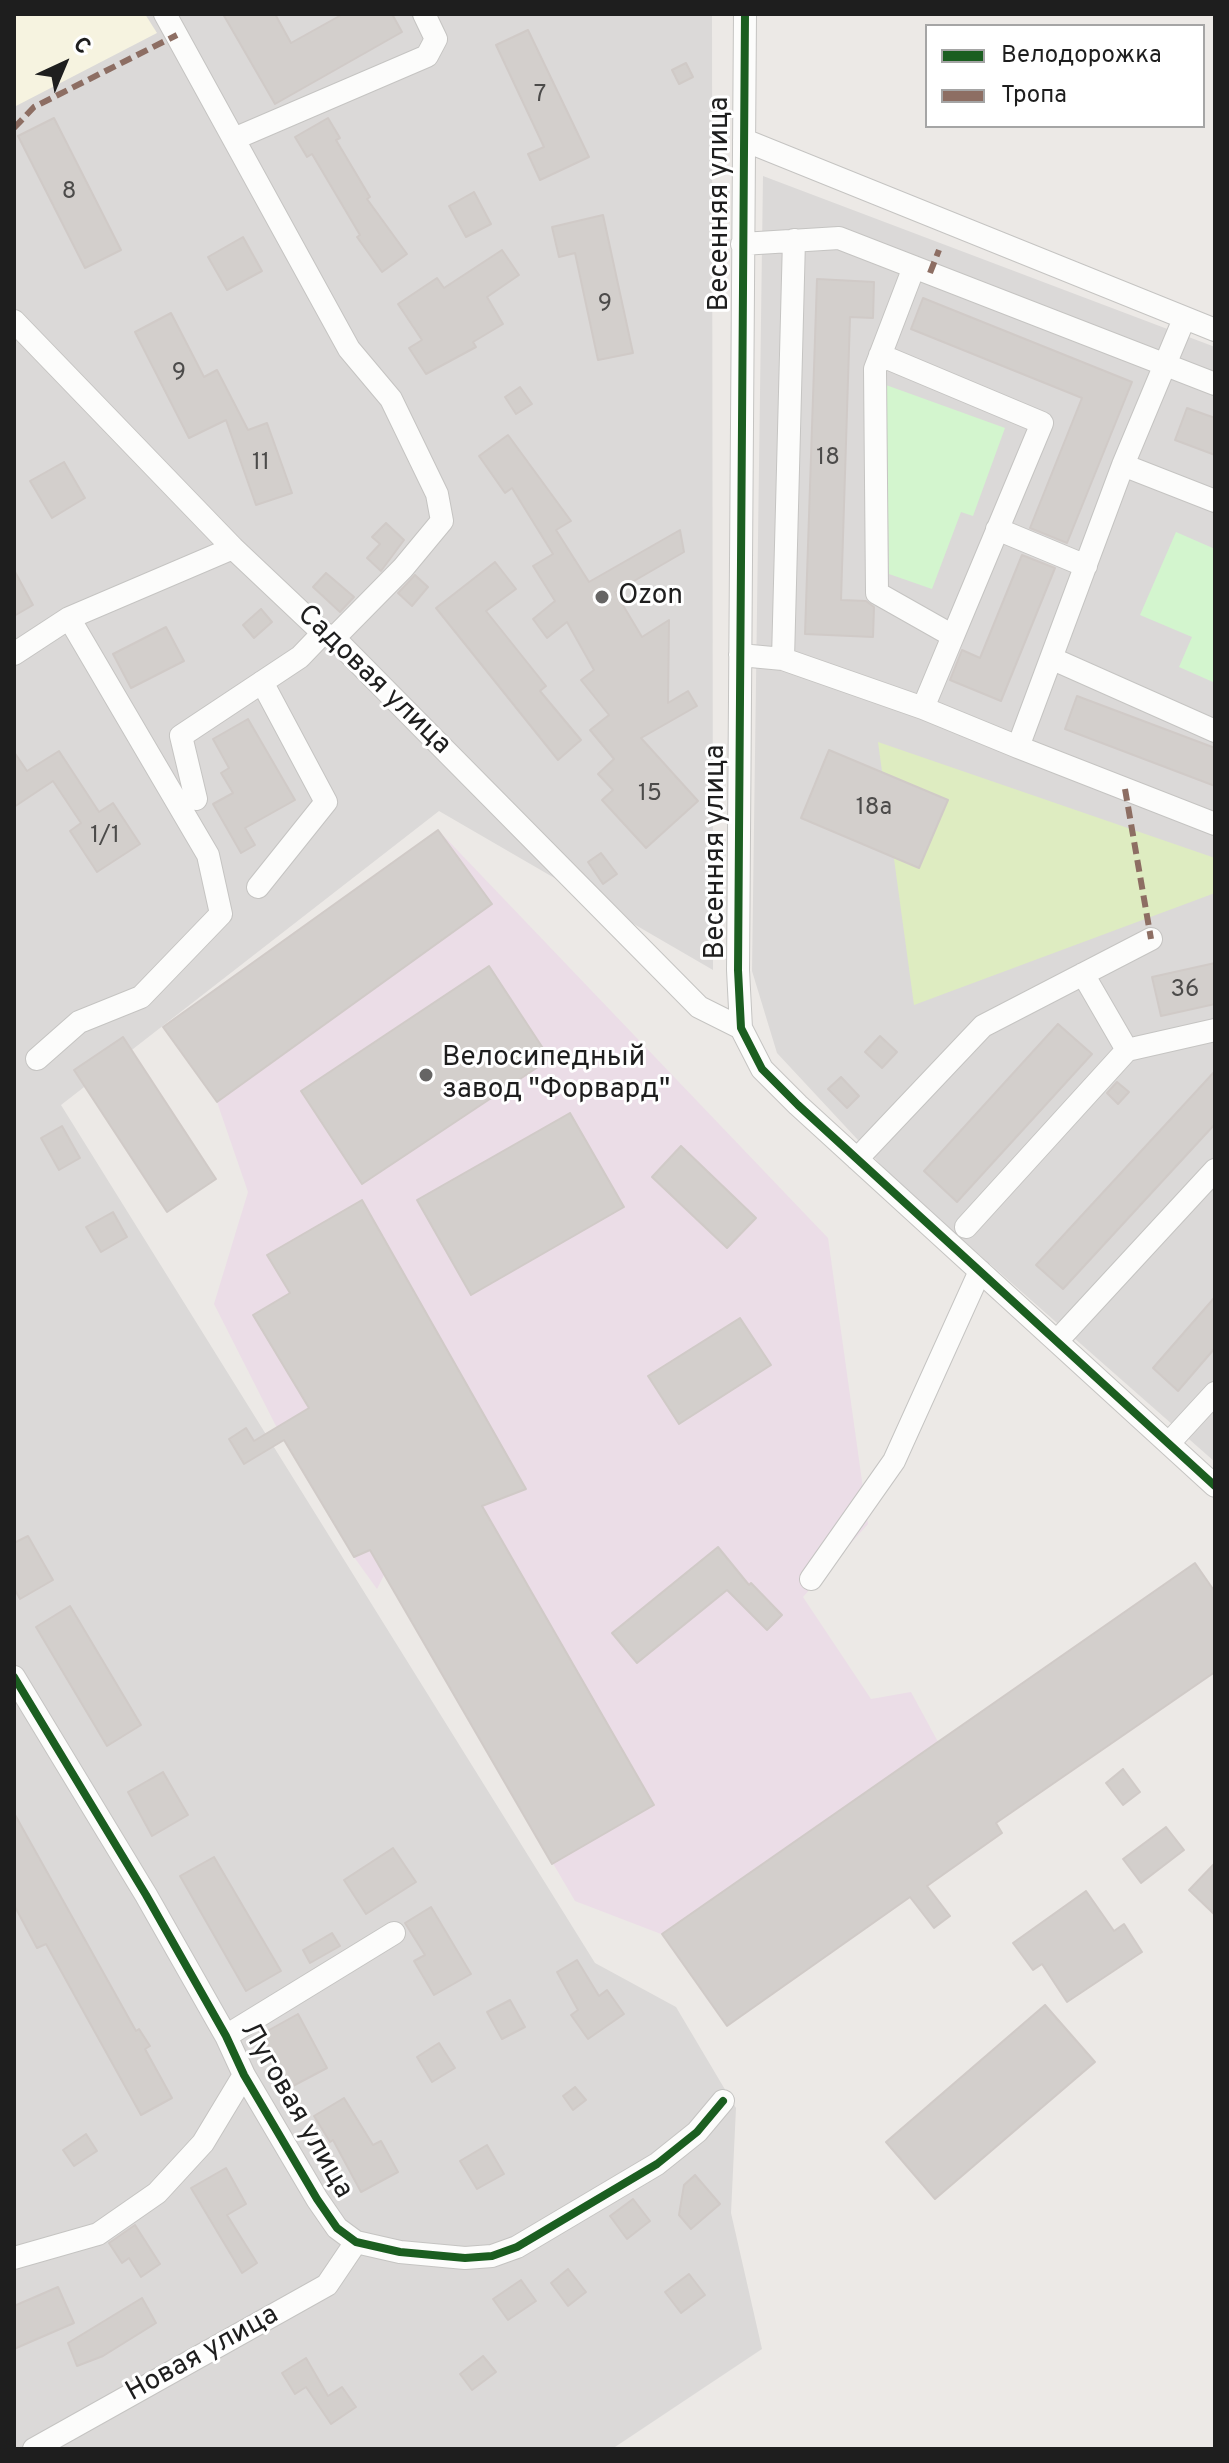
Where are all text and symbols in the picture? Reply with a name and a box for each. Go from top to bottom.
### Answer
north arrow [24,24,104,104]
legend [925,24,1205,128]
text: С [67,32,95,61]
text: Велодорожка [1001,41,1162,71]
text: Тропа [1001,81,1067,111]
house number: 7 [534,82,546,110]
street label: Весенняя улица [704,97,738,311]
house number: 8 [62,179,76,207]
house number: 9 [598,291,612,319]
house number: 9 [172,360,186,388]
house number: 18 [816,445,840,473]
house number: 11 [252,450,270,478]
place label: Ozon [618,580,683,614]
marker: Ozon [593,588,611,606]
street label: Садовая улица [289,599,457,763]
street label: Весенняя улица [700,745,734,959]
house number: 15 [638,781,662,809]
house number: 18а [856,795,892,823]
house number: 1/1 [90,823,120,851]
house number: 36 [1171,977,1199,1005]
place label: Велосипедный завод "Форвард" [442,1042,670,1108]
marker: Велосипедный завод "Форвард" [417,1066,435,1084]
street label: Луговая улица [231,2017,359,2205]
street label: Новая улица [121,2299,285,2411]

